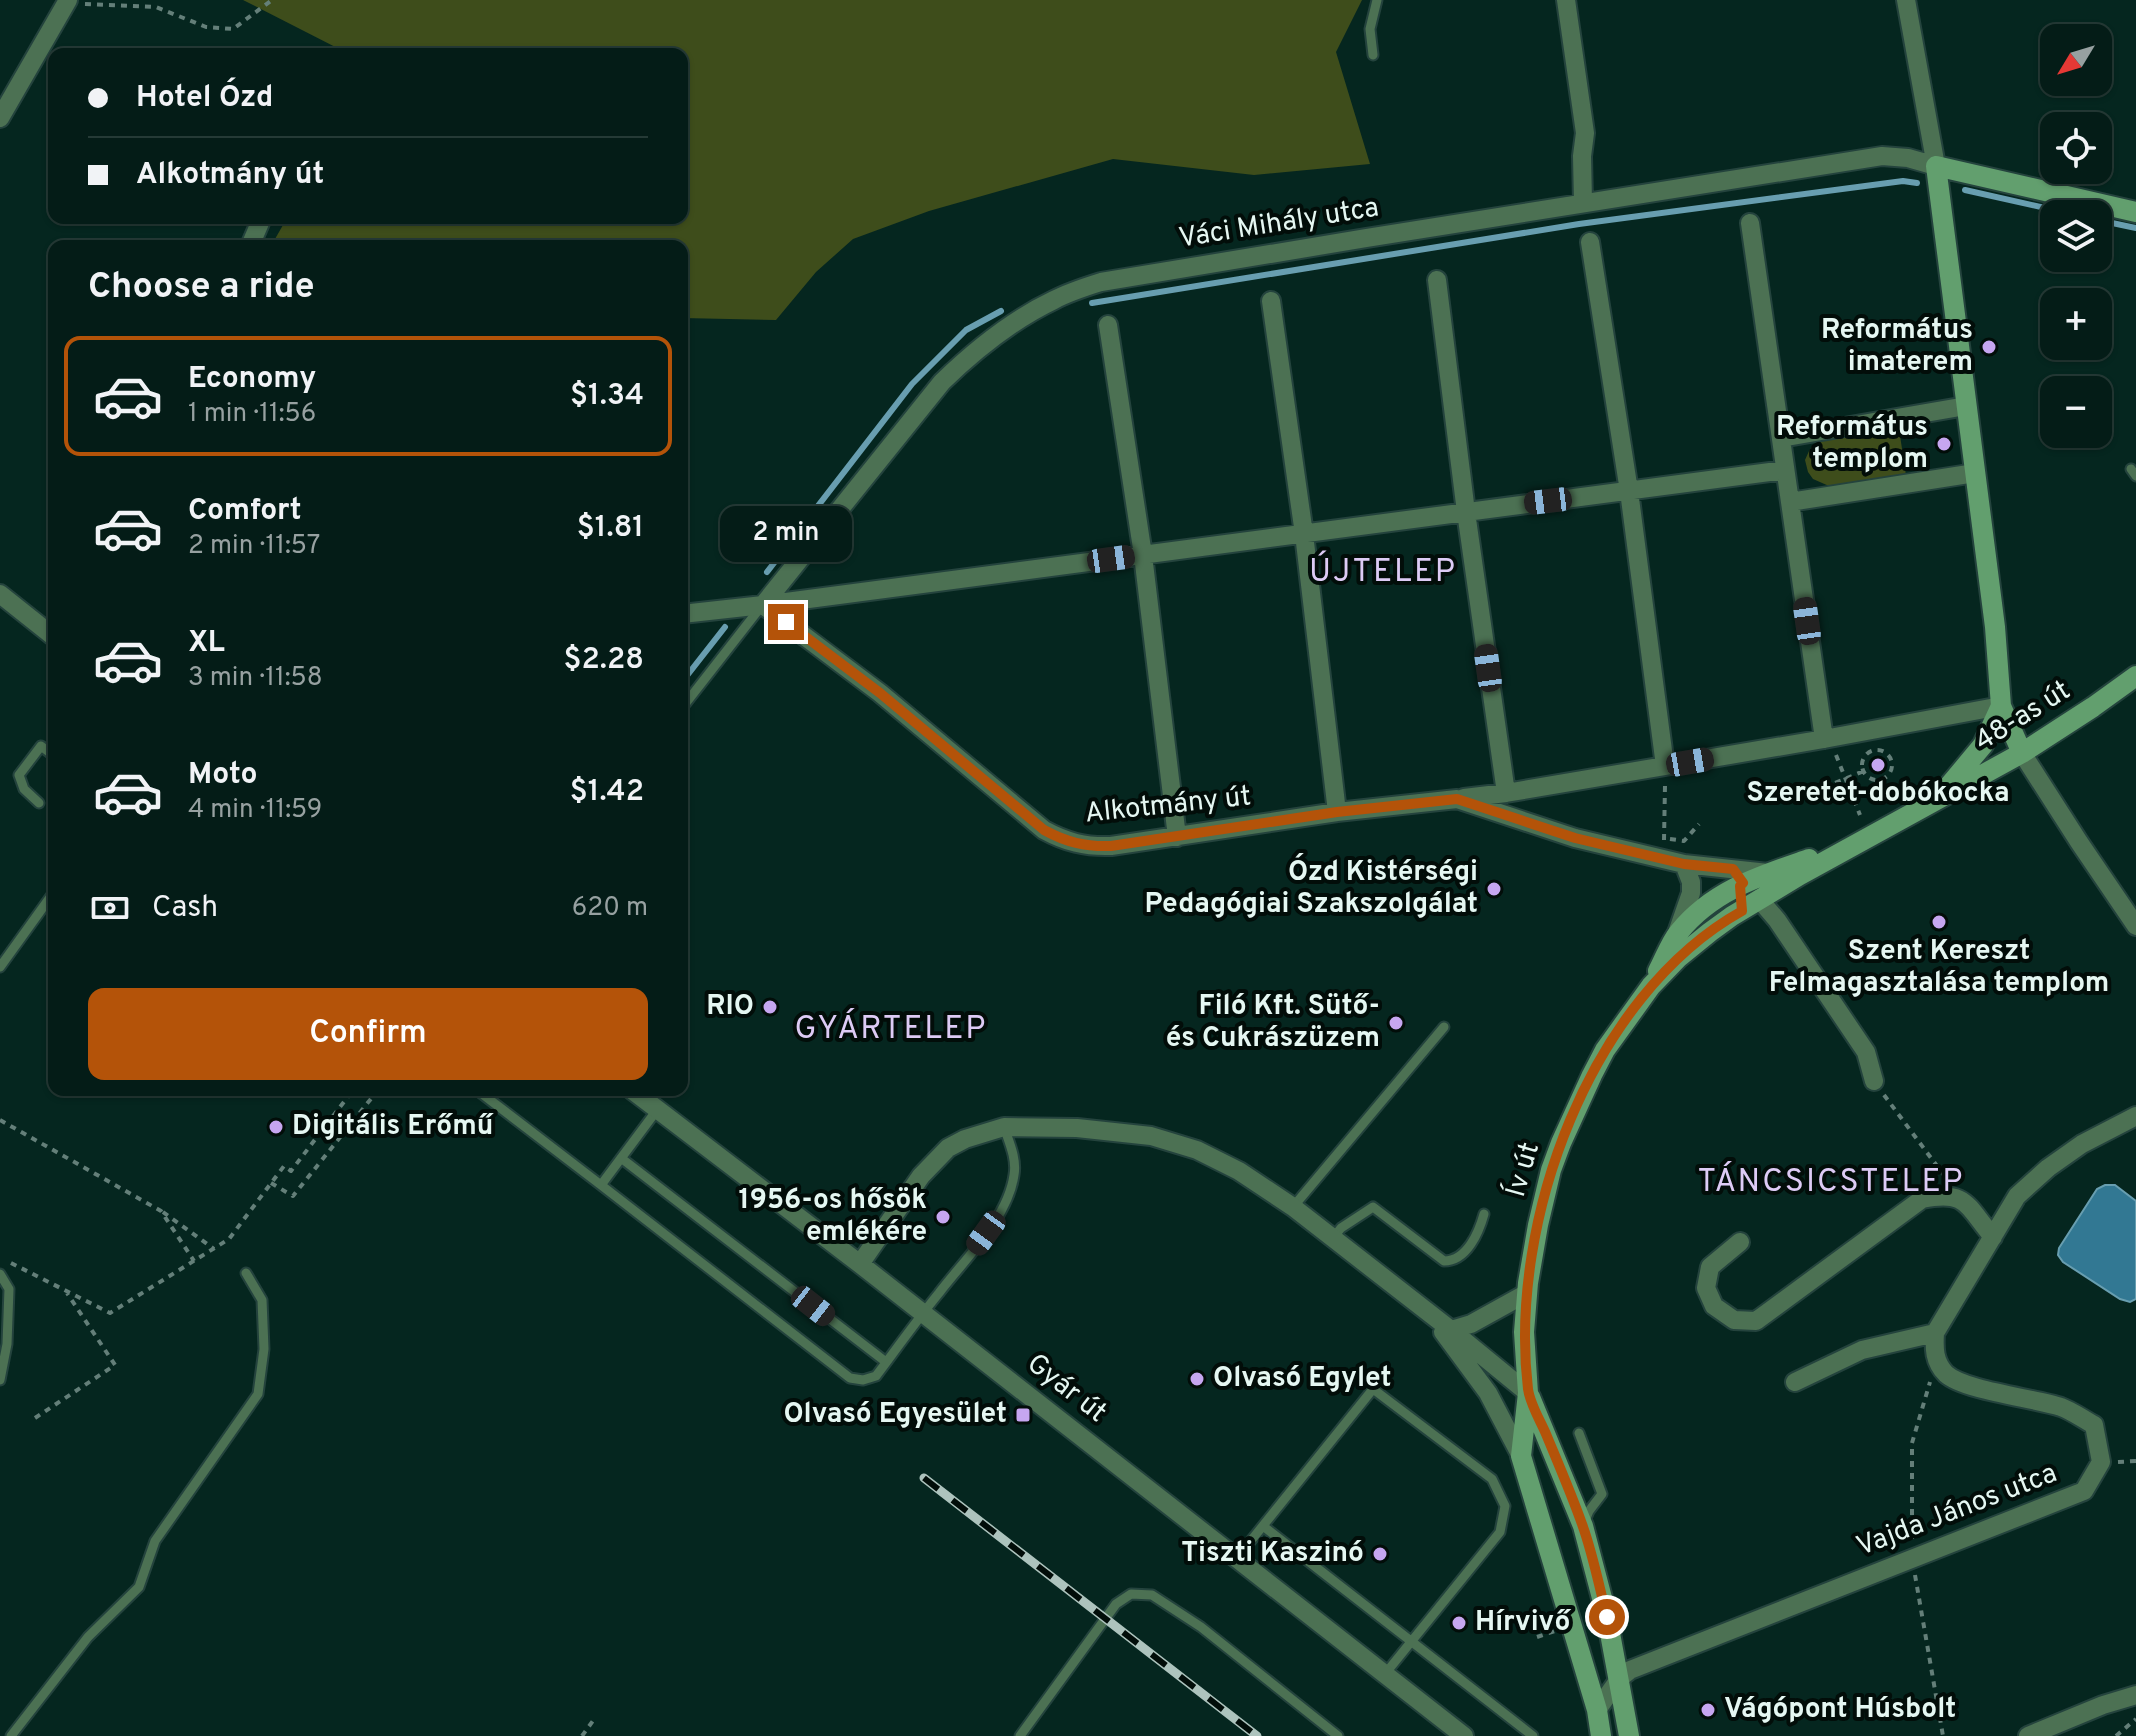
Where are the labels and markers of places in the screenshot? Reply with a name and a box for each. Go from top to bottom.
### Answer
place label: Református imaterem [1821,313,1973,381]
marker: Református imaterem [1980,338,1998,356]
place label: Református templom [1776,410,1928,478]
marker: Református templom [1935,435,1953,453]
marker: Szeretet-dobókocka [1869,756,1887,774]
place label: Szeretet-dobókocka [1746,776,2010,812]
place label: Ózd Kistérségi Pedagógiai Szakszolgálat [1145,853,1478,923]
marker: Ózd Kistérségi Pedagógiai Szakszolgálat [1485,880,1503,898]
marker: Szent Kereszt Felmagasztalása templom [1930,913,1948,931]
place label: Szent Kereszt Felmagasztalása templom [1769,934,2109,1002]
place label: RIO [706,989,754,1025]
place label: Filó Kft. Sütő- és Cukrászüzem [1166,989,1380,1057]
marker: RIO [761,998,779,1016]
marker: Filó Kft. Sütő- és Cukrászüzem [1387,1014,1405,1032]
place label: Digitális Erőmű [292,1109,495,1145]
marker: Digitális Erőmű [267,1118,285,1136]
place label: 1956-os hősök emlékére [739,1183,927,1251]
marker: 1956-os hősök emlékére [934,1208,952,1226]
place label: Olvasó Egylet [1213,1361,1392,1397]
marker: Olvasó Egylet [1188,1370,1206,1388]
place label: Olvasó Egyesület [783,1397,1007,1433]
marker: Olvasó Egyesület [1014,1406,1032,1424]
place label: Tiszti Kaszinó [1181,1536,1364,1572]
marker: Tiszti Kaszinó [1371,1545,1389,1563]
place label: Hírvivő [1475,1605,1572,1641]
marker: Hírvivő [1450,1614,1468,1632]
place label: Vágópont Húsbolt [1724,1692,1956,1728]
marker: Vágópont Húsbolt [1699,1701,1717,1719]

